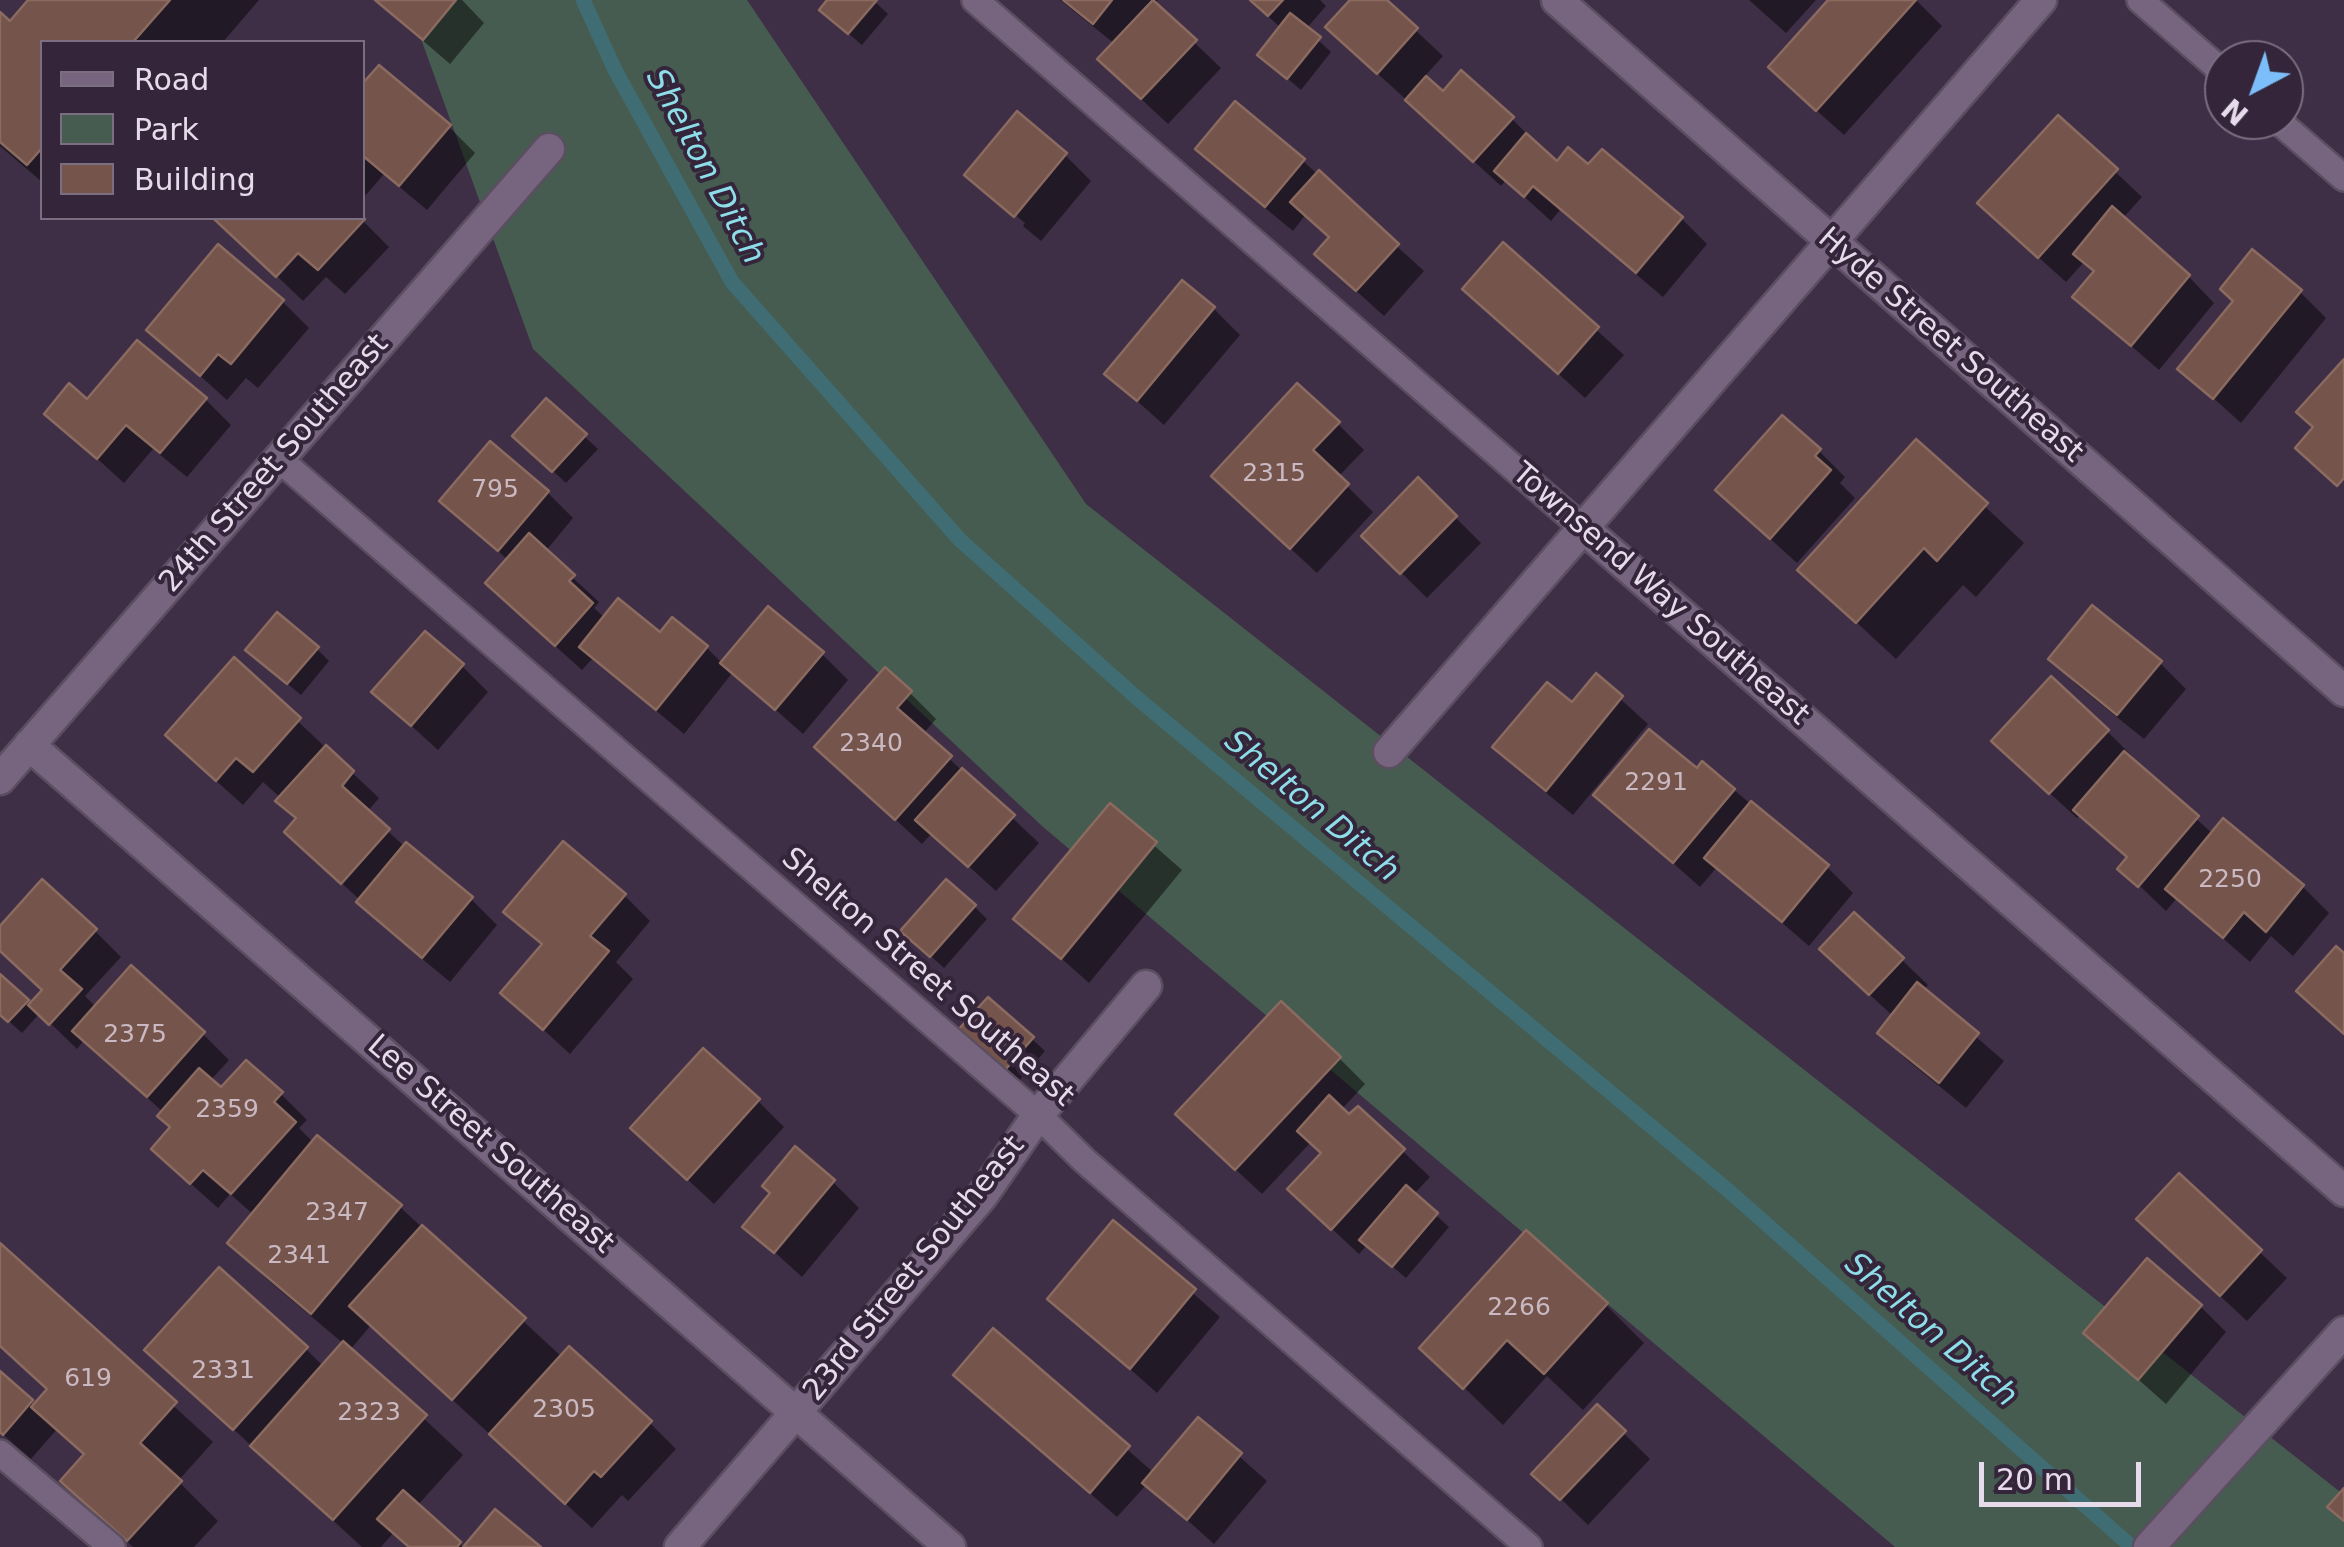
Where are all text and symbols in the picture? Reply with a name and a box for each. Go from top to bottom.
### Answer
legend [40,40,365,220]
north arrow [2204,40,2304,140]
text: Road [134,62,209,97]
water label: Shelton Ditch [636,63,772,271]
text: N [2216,91,2255,132]
text: Park [134,112,199,147]
text: Building [134,162,256,197]
street label: Hyde Street Southeast [1810,221,2090,471]
street label: 24th Street Southeast [153,327,397,601]
street label: Townsend Way Southeast [1504,456,1816,734]
house number: 2315 [1242,459,1306,489]
house number: 795 [471,475,519,505]
water label: Shelton Ditch [1216,723,1406,891]
house number: 2340 [839,729,903,759]
house number: 2291 [1624,768,1688,798]
street label: Shelton Street Southeast [773,841,1081,1115]
house number: 2250 [2198,865,2262,895]
house number: 2375 [103,1020,167,1050]
street label: Lee Street Southeast [359,1028,621,1262]
house number: 2359 [195,1095,259,1125]
street label: 23rd Street Southeast [797,1129,1033,1409]
house number: 2347 [305,1198,369,1228]
house number: 2341 [267,1241,331,1271]
water label: Shelton Ditch [1836,1246,2024,1416]
house number: 2266 [1487,1293,1551,1323]
house number: 2331 [191,1356,255,1386]
house number: 619 [64,1364,112,1394]
house number: 2305 [532,1395,596,1425]
house number: 2323 [337,1398,401,1428]
scale bar [1984,1442,2146,1504]
text: 20 m [1996,1462,2073,1497]

